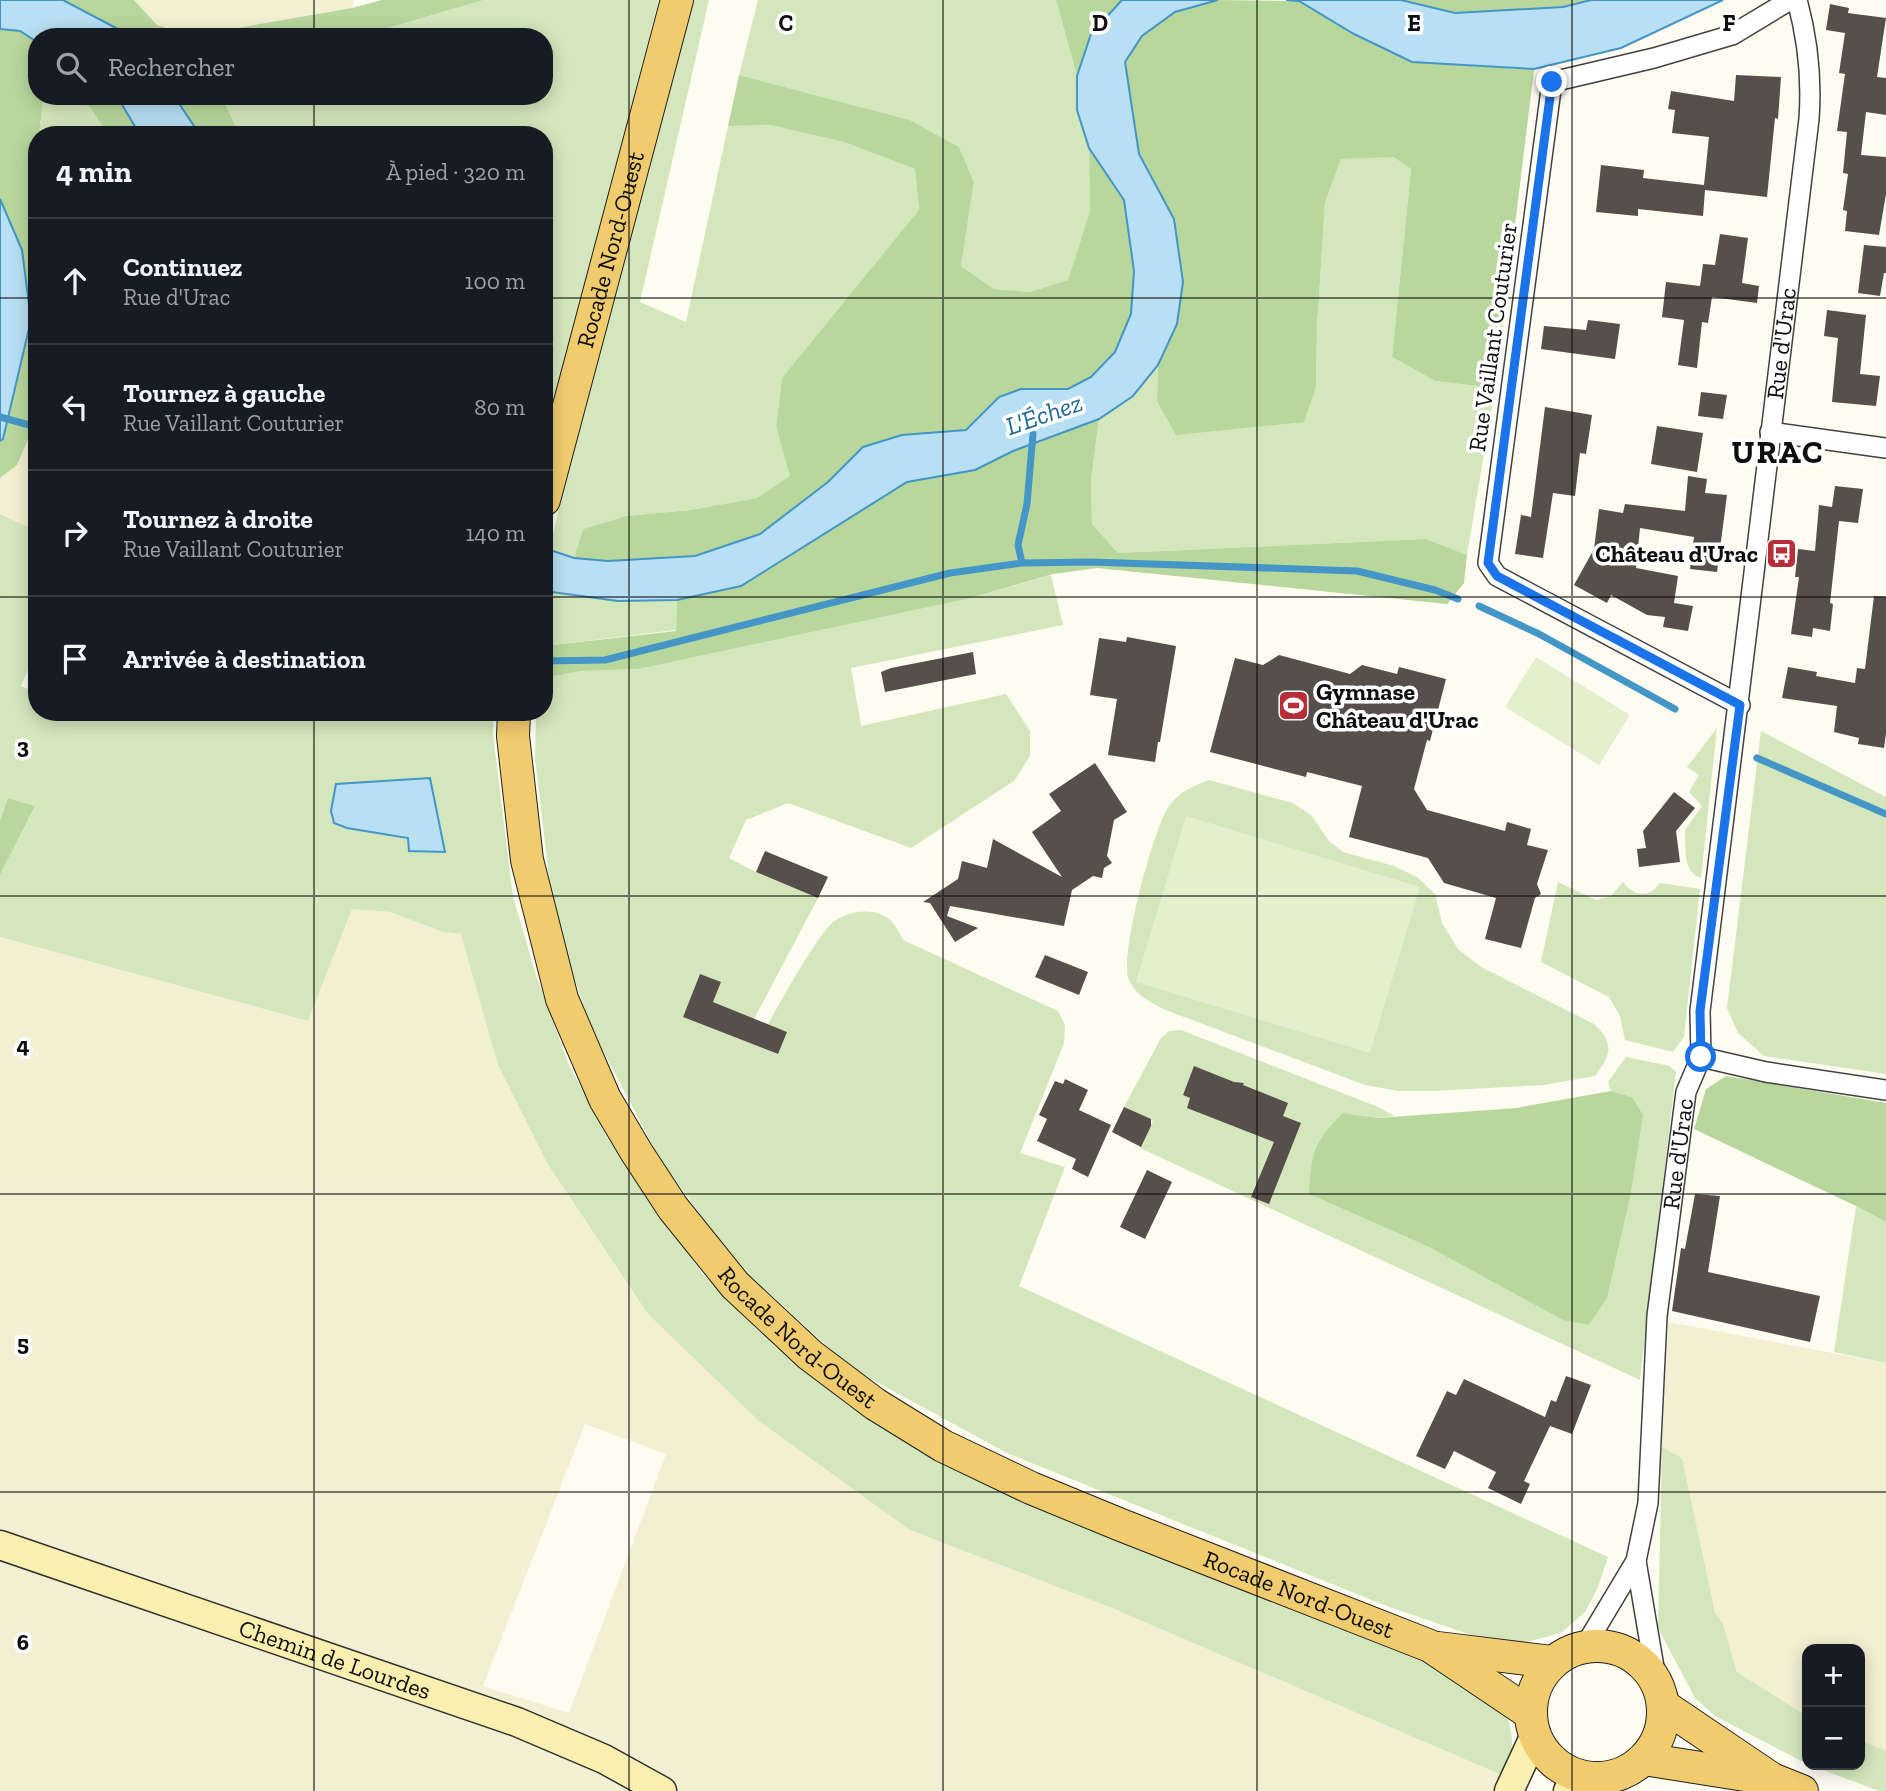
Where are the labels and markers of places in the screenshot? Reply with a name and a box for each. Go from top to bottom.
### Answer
bus stop icon: Château d'Urac [1764,537,1798,571]
place label: Château d'Urac [1595,539,1758,568]
place label: Gymnase Château d'Urac [1316,677,1479,734]
sports icon: Gymnase Château d'Urac [1276,689,1310,723]

